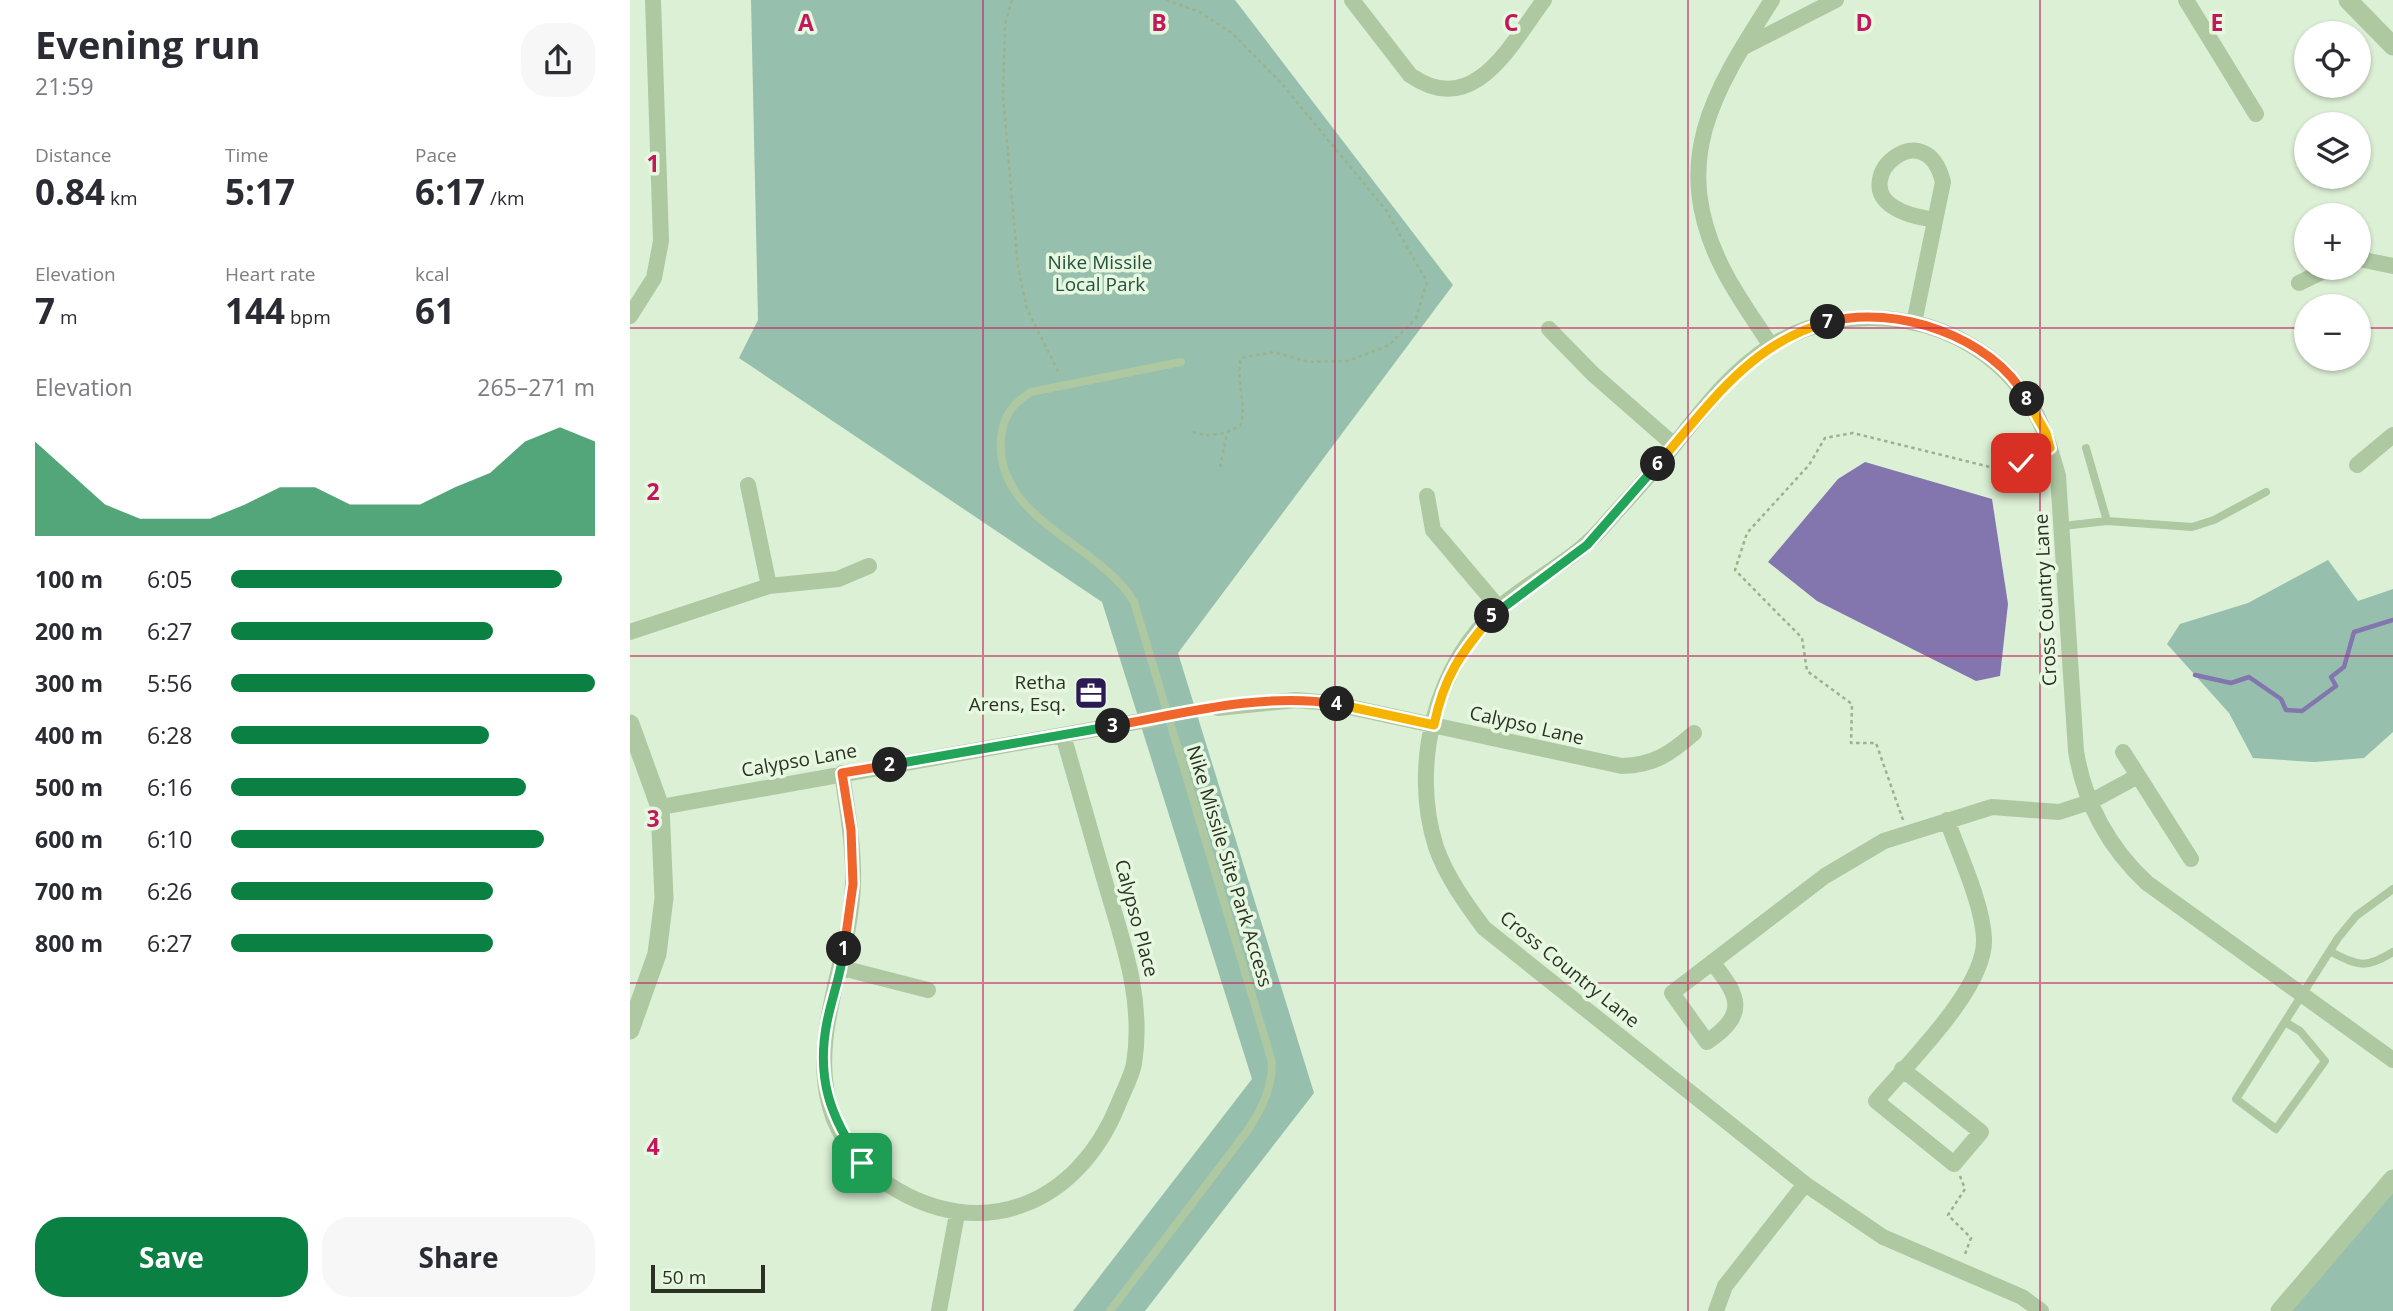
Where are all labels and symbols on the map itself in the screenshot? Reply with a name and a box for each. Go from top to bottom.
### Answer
text: A [798,6,814,38]
text: B [1151,6,1167,38]
text: C [1504,6,1518,38]
text: D [1855,6,1873,38]
text: E [2211,6,2223,38]
text: 1 [646,147,660,179]
park label: Nike Missile Local Park [1048,249,1152,297]
pin: 7 [1810,304,1846,340]
pin: 8 [2010,382,2044,416]
pin [1991,433,2051,493]
pin: 6 [1640,447,1676,482]
text: 2 [646,475,660,507]
street label: Cross Country Lane [2027,513,2063,687]
pin: 5 [1474,598,1510,634]
place label: Retha Arens, Esq. [969,669,1066,717]
office icon: Retha Arens, Esq. [1072,674,1110,712]
pin: 4 [1320,686,1354,722]
street label: Calypso Lane [1467,699,1587,751]
pin: 3 [1096,708,1130,744]
street label: Calypso Lane [739,737,859,783]
street label: Nike Missile Site Park Access [1181,742,1279,990]
pin: 2 [873,748,908,782]
text: 3 [646,802,660,834]
street label: Calypso Place [1109,856,1165,980]
street label: Cross Country Lane [1495,905,1645,1033]
pin: 1 [826,932,862,967]
text: 4 [646,1130,660,1162]
pin [832,1133,892,1193]
scale bar [651,1262,765,1294]

